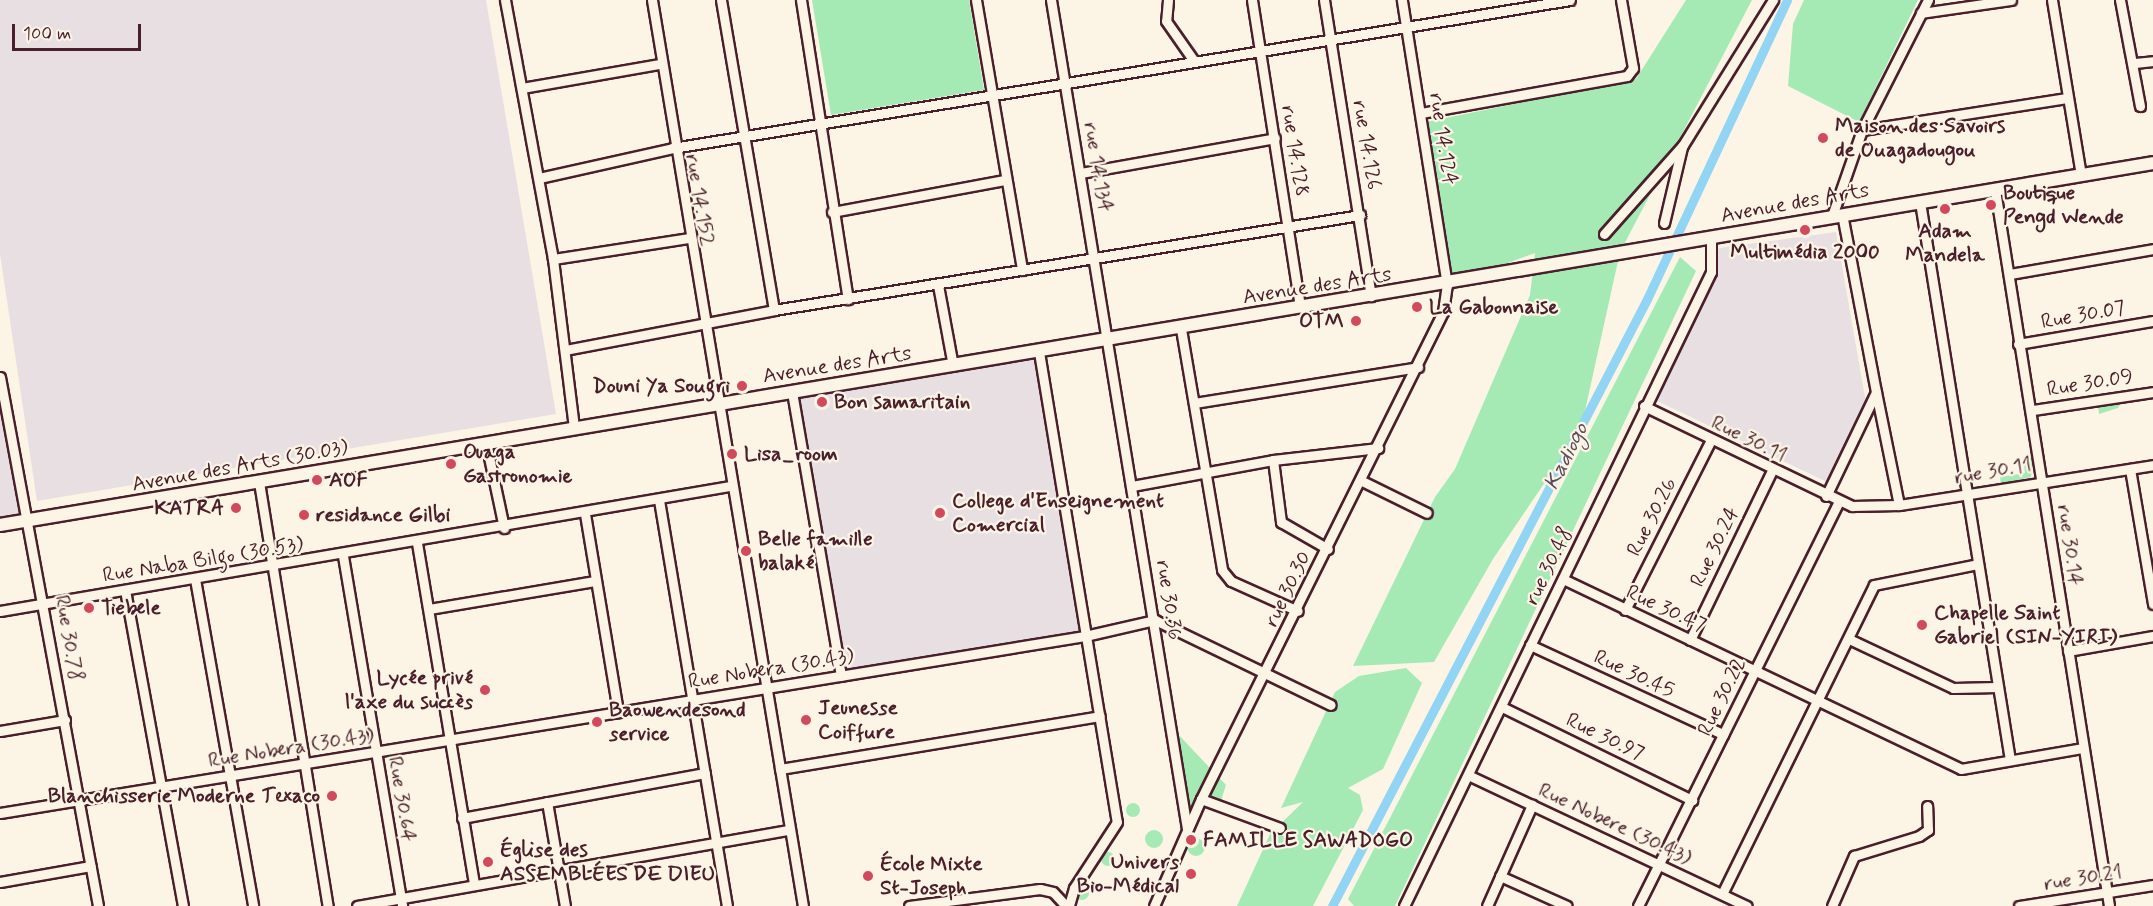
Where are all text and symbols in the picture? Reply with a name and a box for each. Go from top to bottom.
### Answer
scale bar [15,12,144,50]
text: 100 m [23,22,71,46]
street label: rue 14.124 [1423,91,1463,187]
street label: rue 14.126 [1347,98,1387,192]
street label: rue 14.128 [1275,104,1315,198]
place label: Maison des Savoirs de Ouagadougou [1835,113,2009,163]
street label: rue 14.134 [1078,120,1118,214]
marker: Maison des Savoirs de Ouagadougou [1816,131,1830,145]
street label: rue 14.152 [680,152,720,248]
street label: Avenue des Arts [1722,178,1868,228]
place label: Boutique Pengd Wende [2003,180,2122,230]
marker: Boutique Pengd Wende [1984,198,1998,212]
marker: Adam Mandela [1938,202,1952,216]
place label: Adam Mandela [1905,218,1985,268]
marker: Multimédia 2000 [1798,223,1812,237]
place label: Multimédia 2000 [1730,239,1880,265]
street label: Avenue des Arts [1244,262,1390,310]
place label: La Gabonnaise [1429,294,1566,320]
street label: Rue 30.07 [2039,295,2127,335]
marker: La Gabonnaise [1410,300,1424,314]
place label: OTM [1299,308,1344,334]
marker: OTM [1349,314,1363,328]
street label: Avenue des Arts [764,341,910,389]
street label: Rue 30.09 [2045,364,2135,402]
place label: Douni Ya Sougri [594,373,730,399]
marker: Douni Ya Sougri [735,379,749,393]
place label: Bon samaritain [834,389,978,415]
marker: Bon samaritain [815,395,829,409]
street label: Rue 30.11 [1707,410,1791,468]
water label: Kadiogo [1539,419,1595,495]
street label: Avenue des Arts (30.03) [133,435,347,497]
place label: Ouaga Gastronomie [463,439,572,489]
place label: Lisa_room [744,441,838,467]
marker: Lisa_room [725,447,739,461]
street label: rue 30.11 [1953,452,2033,490]
marker: Ouaga Gastronomie [444,457,458,471]
place label: AOF [329,467,368,493]
marker: AOF [310,473,324,487]
street label: Rue 30.26 [1622,474,1682,560]
place label: College d'Enseignement Comercial [952,488,1163,538]
place label: KATRA [154,495,224,521]
marker: KATRA [229,501,243,515]
place label: residance Gilbi [316,502,448,528]
street label: Rue 30.24 [1685,503,1745,591]
street label: rue 30.14 [2051,503,2089,587]
marker: College d'Enseignement Comercial [933,506,947,520]
marker: residance Gilbi [297,508,311,522]
street label: rue 30.48 [1519,523,1579,609]
place label: Belle famille balaké [758,526,871,576]
street label: Rue Naba Bilgo (30.53) [101,532,305,588]
marker: Belle famille balaké [739,544,753,558]
street label: rue 30.30 [1259,547,1317,631]
street label: rue 30.36 [1150,558,1188,642]
street label: Rue 30.47 [1622,580,1710,638]
street label: Rue 30.78 [49,593,89,683]
place label: Tiebele [101,595,161,621]
place label: Chapelle Saint Gabriel (SIN-YIRI) [1934,600,2117,650]
marker: Tiebele [82,601,96,615]
marker: Chapelle Saint Gabriel (SIN-YIRI) [1915,618,1929,632]
street label: Rue Nobera (30.43) [686,643,856,695]
street label: Rue 30.45 [1590,644,1678,704]
street label: Rue 30.22 [1692,654,1752,740]
place label: Lycée privé l'axe du succès [347,665,473,715]
marker: Lycée privé l'axe du succès [478,683,492,697]
place label: Jeunesse Coiffure [818,695,898,745]
place label: Baowendesond service [609,697,746,747]
street label: Rue 30.97 [1562,707,1648,767]
marker: Jeunesse Coiffure [799,713,813,727]
marker: Baowendesond service [590,715,604,729]
street label: Rue Nobera (30.43) [206,722,376,774]
street label: Rue 30.64 [382,754,422,844]
street label: Rue Nobere (30.43) [1534,777,1696,871]
place label: Blanchisserie Moderne Texaco [50,783,320,809]
marker: Blanchisserie Moderne Texaco [325,789,339,803]
place label: FAMILLE SAWADOGO [1203,827,1415,853]
marker: FAMILLE SAWADOGO [1184,833,1198,847]
place label: Église des ASSEMBLÉES DE DIEU [500,837,719,887]
place label: Univers Bio-Médical [1077,849,1179,899]
place label: École Mixte St-Joseph [880,851,984,901]
marker: Église des ASSEMBLÉES DE DIEU [481,855,495,869]
street label: rue 30.21 [2042,859,2124,897]
marker: Univers Bio-Médical [1184,867,1198,881]
marker: École Mixte St-Joseph [861,869,875,883]

